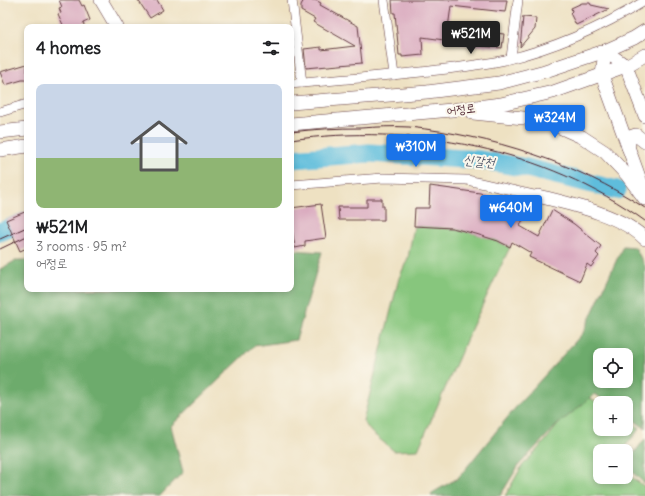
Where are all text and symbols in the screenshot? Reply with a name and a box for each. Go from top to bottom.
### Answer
pin: ₩521M [443,21,499,55]
text: ₩521M [451,25,491,42]
text: 4 homes [36,37,101,59]
icon: filters [260,37,282,59]
street label: 어정로 [446,100,476,118]
pin: ₩324M [527,105,583,139]
text: ₩324M [534,109,576,126]
icon: home [123,110,195,182]
pin: ₩310M [388,134,444,168]
text: ₩310M [395,138,437,155]
water label: 신갈천 [463,151,497,171]
pin: ₩640M [483,195,539,229]
text: ₩640M [489,199,533,216]
text: ₩521M [36,216,88,238]
text: 3 rooms · 95 m² [36,238,127,255]
text: 어정로 [36,255,67,272]
map controls [593,348,633,484]
button: locate [593,348,633,388]
button: + [593,396,633,436]
button: − [593,444,633,484]

